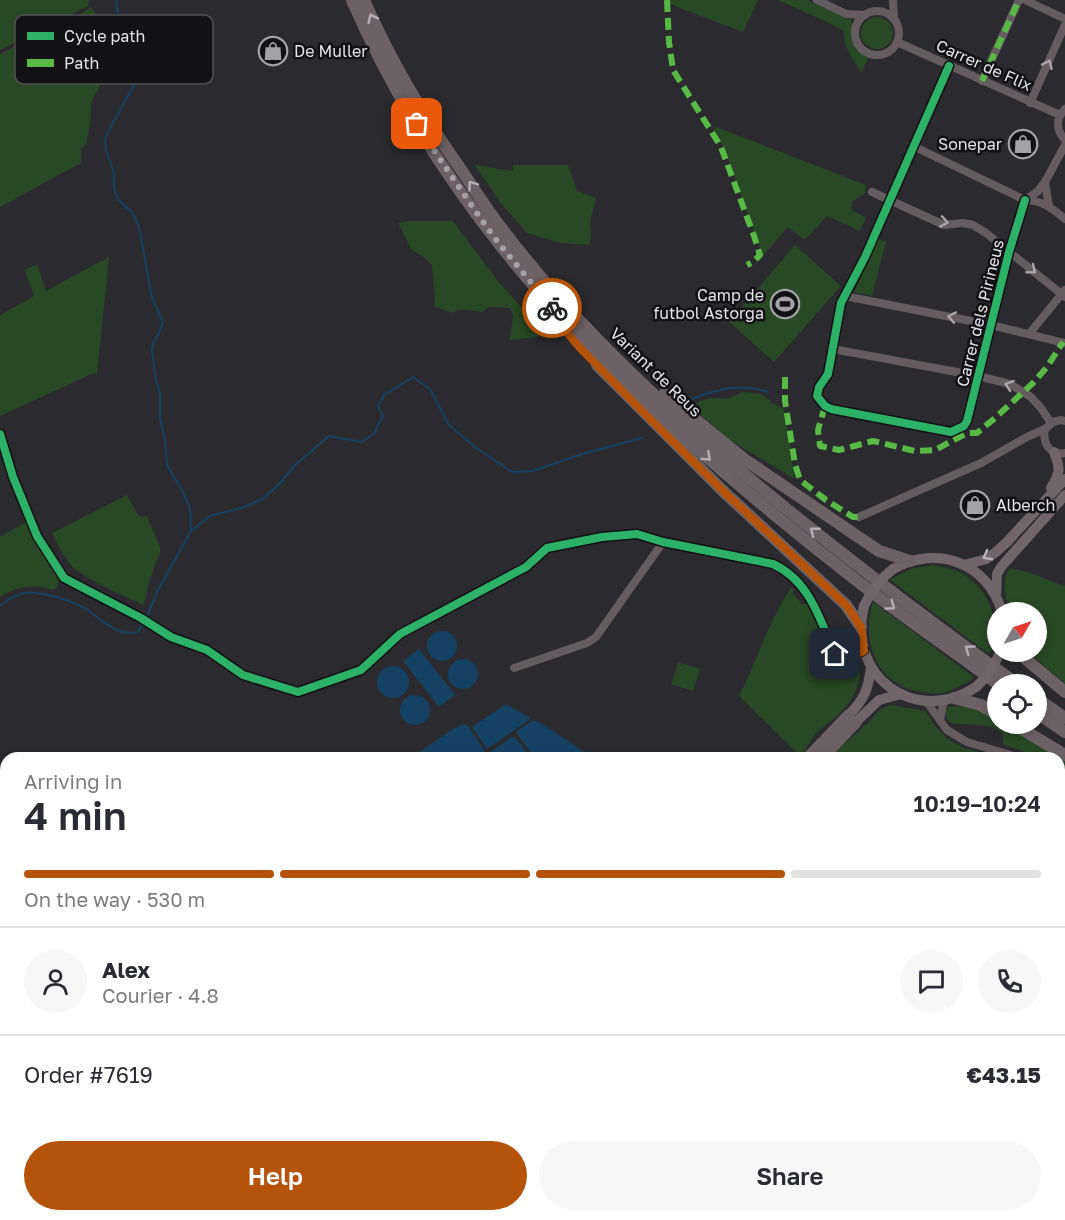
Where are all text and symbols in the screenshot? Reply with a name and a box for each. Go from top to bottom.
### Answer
one-way arrow [368,13,380,24]
legend [15,15,213,84]
text: Cycle path [64,26,145,46]
shop icon: De Muller [257,35,289,67]
street label: Carrer de Flix [933,35,1035,95]
place label: De Muller [294,41,368,61]
text: Path [64,53,99,73]
one-way arrow [1041,59,1053,70]
pin [391,98,442,149]
icon: bag [400,107,433,140]
shop icon: Sonepar [1007,128,1039,160]
place label: Sonepar [938,134,1002,154]
one-way arrow [468,181,479,192]
one-way arrow [939,216,949,228]
street label: Carrer dels Pirineus [952,237,1008,389]
one-way arrow [1025,263,1036,274]
courier [522,278,582,338]
place label: Camp de futbol Astorga [653,285,764,323]
sports icon: Camp de futbol Astorga [769,288,801,320]
icon: bike [536,292,569,325]
one-way arrow [947,311,957,324]
street label: Variant de Reus [606,323,706,421]
one-way arrow [1004,380,1015,392]
one-way arrow [700,450,711,461]
shop icon: Alberch [959,489,991,521]
place label: Alberch [996,495,1055,515]
one-way arrow [810,528,821,539]
one-way arrow [983,549,993,560]
one-way arrow [884,599,895,610]
north arrow [987,602,1047,662]
map controls [987,602,1047,734]
pin [809,628,860,679]
icon: home [818,637,851,670]
one-way arrow [965,646,976,657]
button: locate [987,674,1047,734]
text: Arriving in [24,769,122,793]
text: 10:19–10:24 [914,790,1041,817]
text: 4 min [24,792,127,839]
text: On the way · 530 m [24,887,205,911]
button: person [24,950,87,1013]
button: chat [900,950,963,1013]
button: phone [978,950,1041,1013]
text: Alex [102,956,150,983]
text: Courier · 4.8 [102,983,219,1007]
text: Order #7619 [24,1061,153,1088]
text: €43.15 [967,1061,1041,1088]
button: Help [24,1141,527,1210]
button: Share [539,1141,1041,1210]

